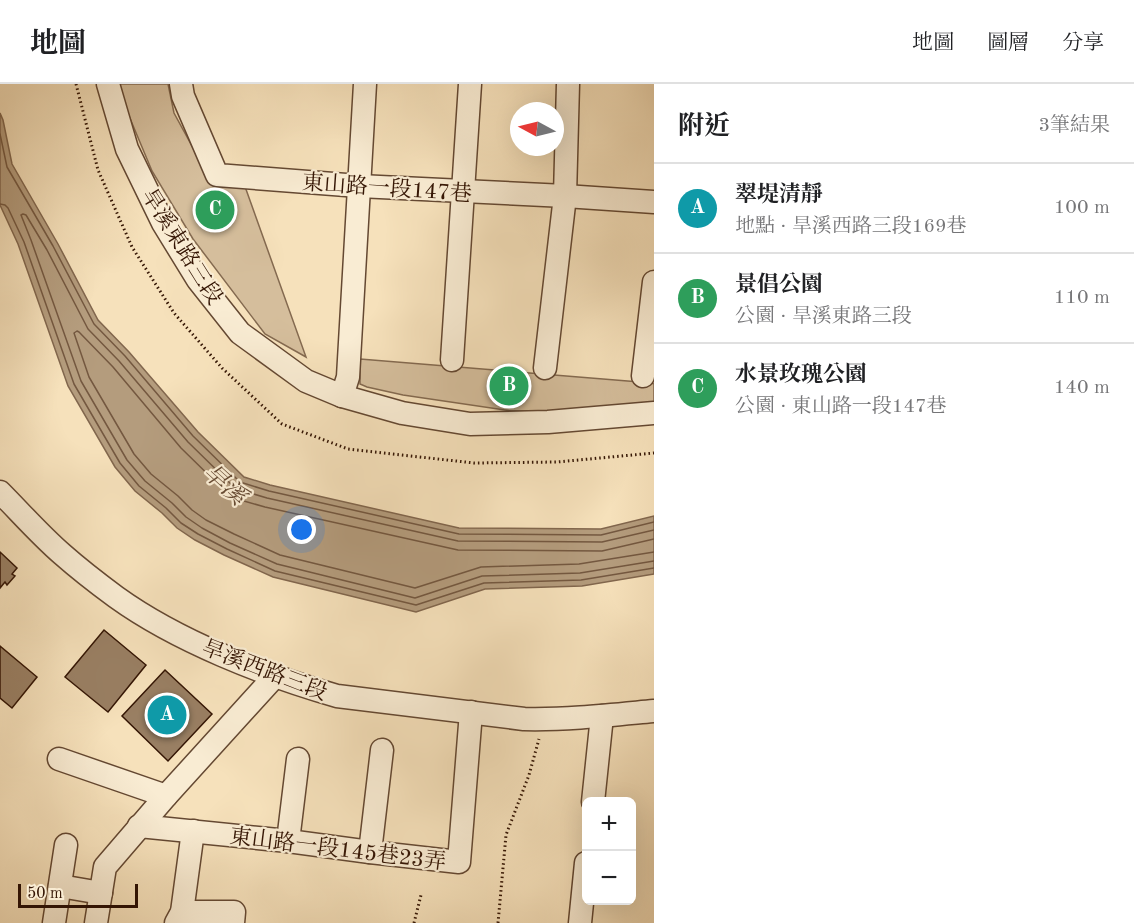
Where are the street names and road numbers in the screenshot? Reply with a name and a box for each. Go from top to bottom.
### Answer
street label: 東山路一段147巷 [301,170,473,206]
street label: 旱溪東路三段 [137,184,227,309]
street label: 旱溪西路三段 [199,635,331,705]
street label: 東山路一段145巷23弄 [228,824,447,874]

